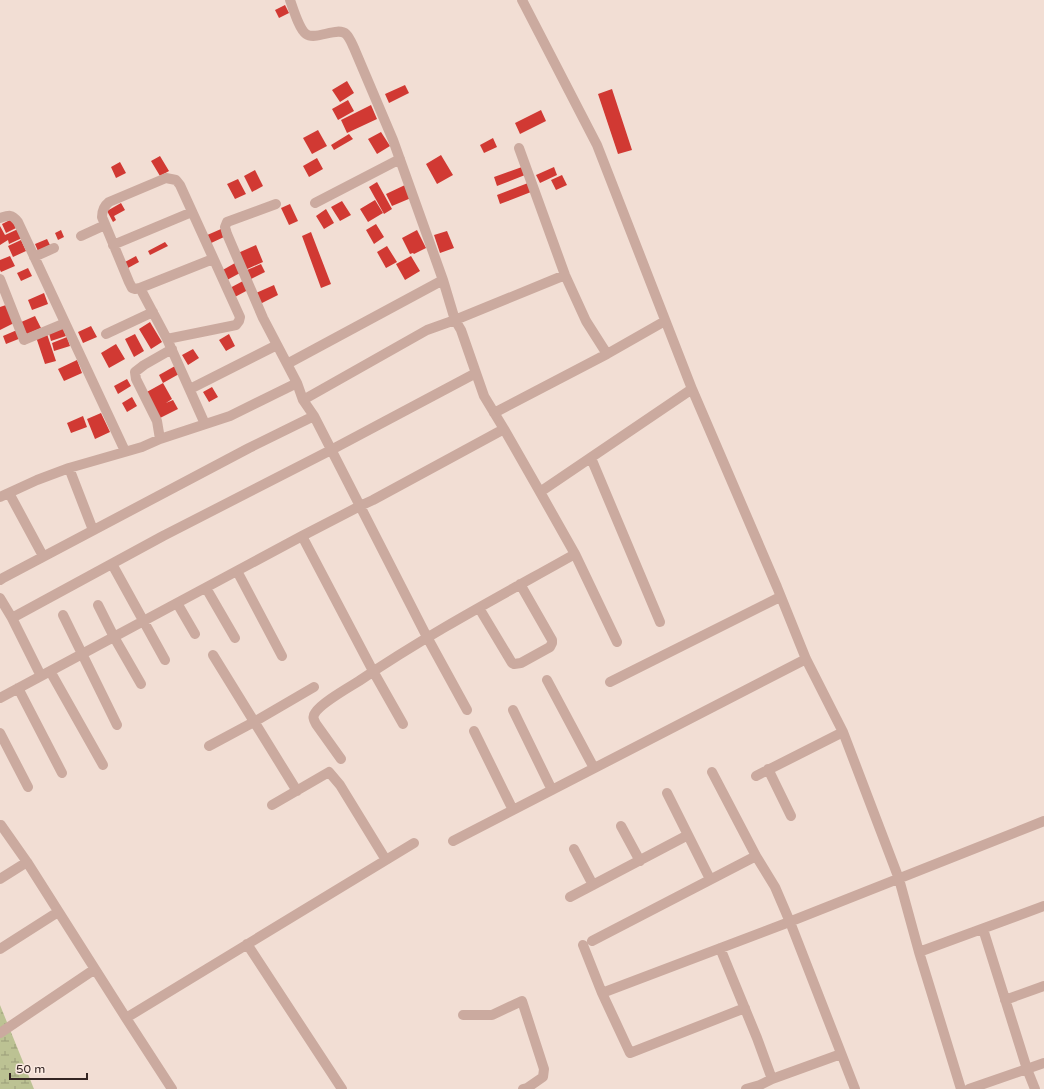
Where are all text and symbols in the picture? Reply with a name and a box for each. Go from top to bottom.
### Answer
scale bar [10,1055,87,1081]
text: 50 m [16,1062,45,1076]

